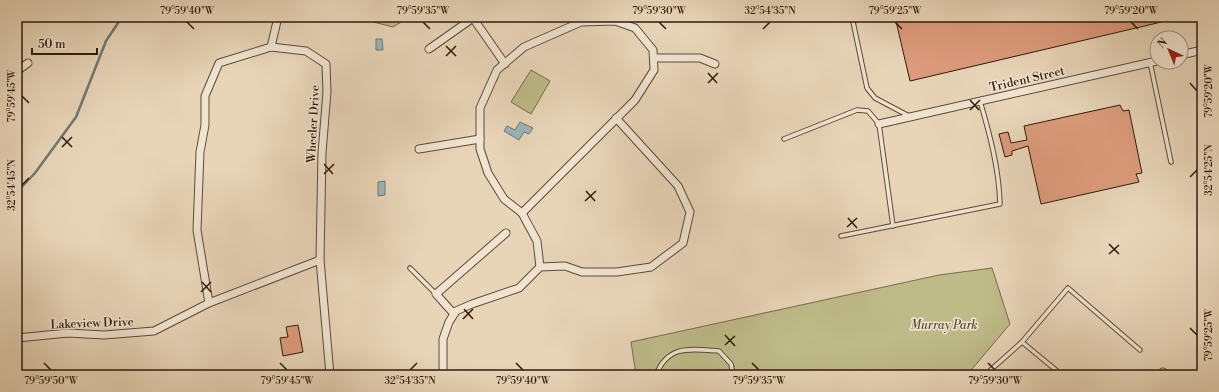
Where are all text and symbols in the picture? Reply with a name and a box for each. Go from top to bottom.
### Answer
text: 79°59'40"W [160,5,215,17]
text: 79°59'35"W [397,5,450,17]
text: 79°59'30"W [632,5,687,17]
text: 32°54'35"N [744,5,796,17]
text: 79°59'25"W [869,5,922,17]
text: 79°59'20"W [1104,5,1159,17]
scale bar [32,30,97,56]
north arrow [1149,30,1189,70]
text: N [1155,35,1171,52]
text: 50 m [38,37,66,52]
street label: Trident Street [988,63,1067,95]
text: 79°59'20"W [1203,63,1215,118]
text: 79°59'45"W [6,69,18,122]
street label: Wheeler Drive [304,85,323,164]
text: 32°54'25"N [1203,144,1215,196]
text: 32°54'45"N [6,159,18,211]
text: 79°59'25"W [1203,308,1215,361]
street label: Lakeview Drive [50,315,134,332]
park label: Murray Park [910,318,978,333]
text: 79°59'50"W [24,375,79,387]
text: 79°59'45"W [261,375,314,387]
text: 32°54'35"N [384,375,436,387]
text: 79°59'40"W [496,375,551,387]
text: 79°59'35"W [733,375,786,387]
text: 79°59'30"W [968,375,1023,387]

